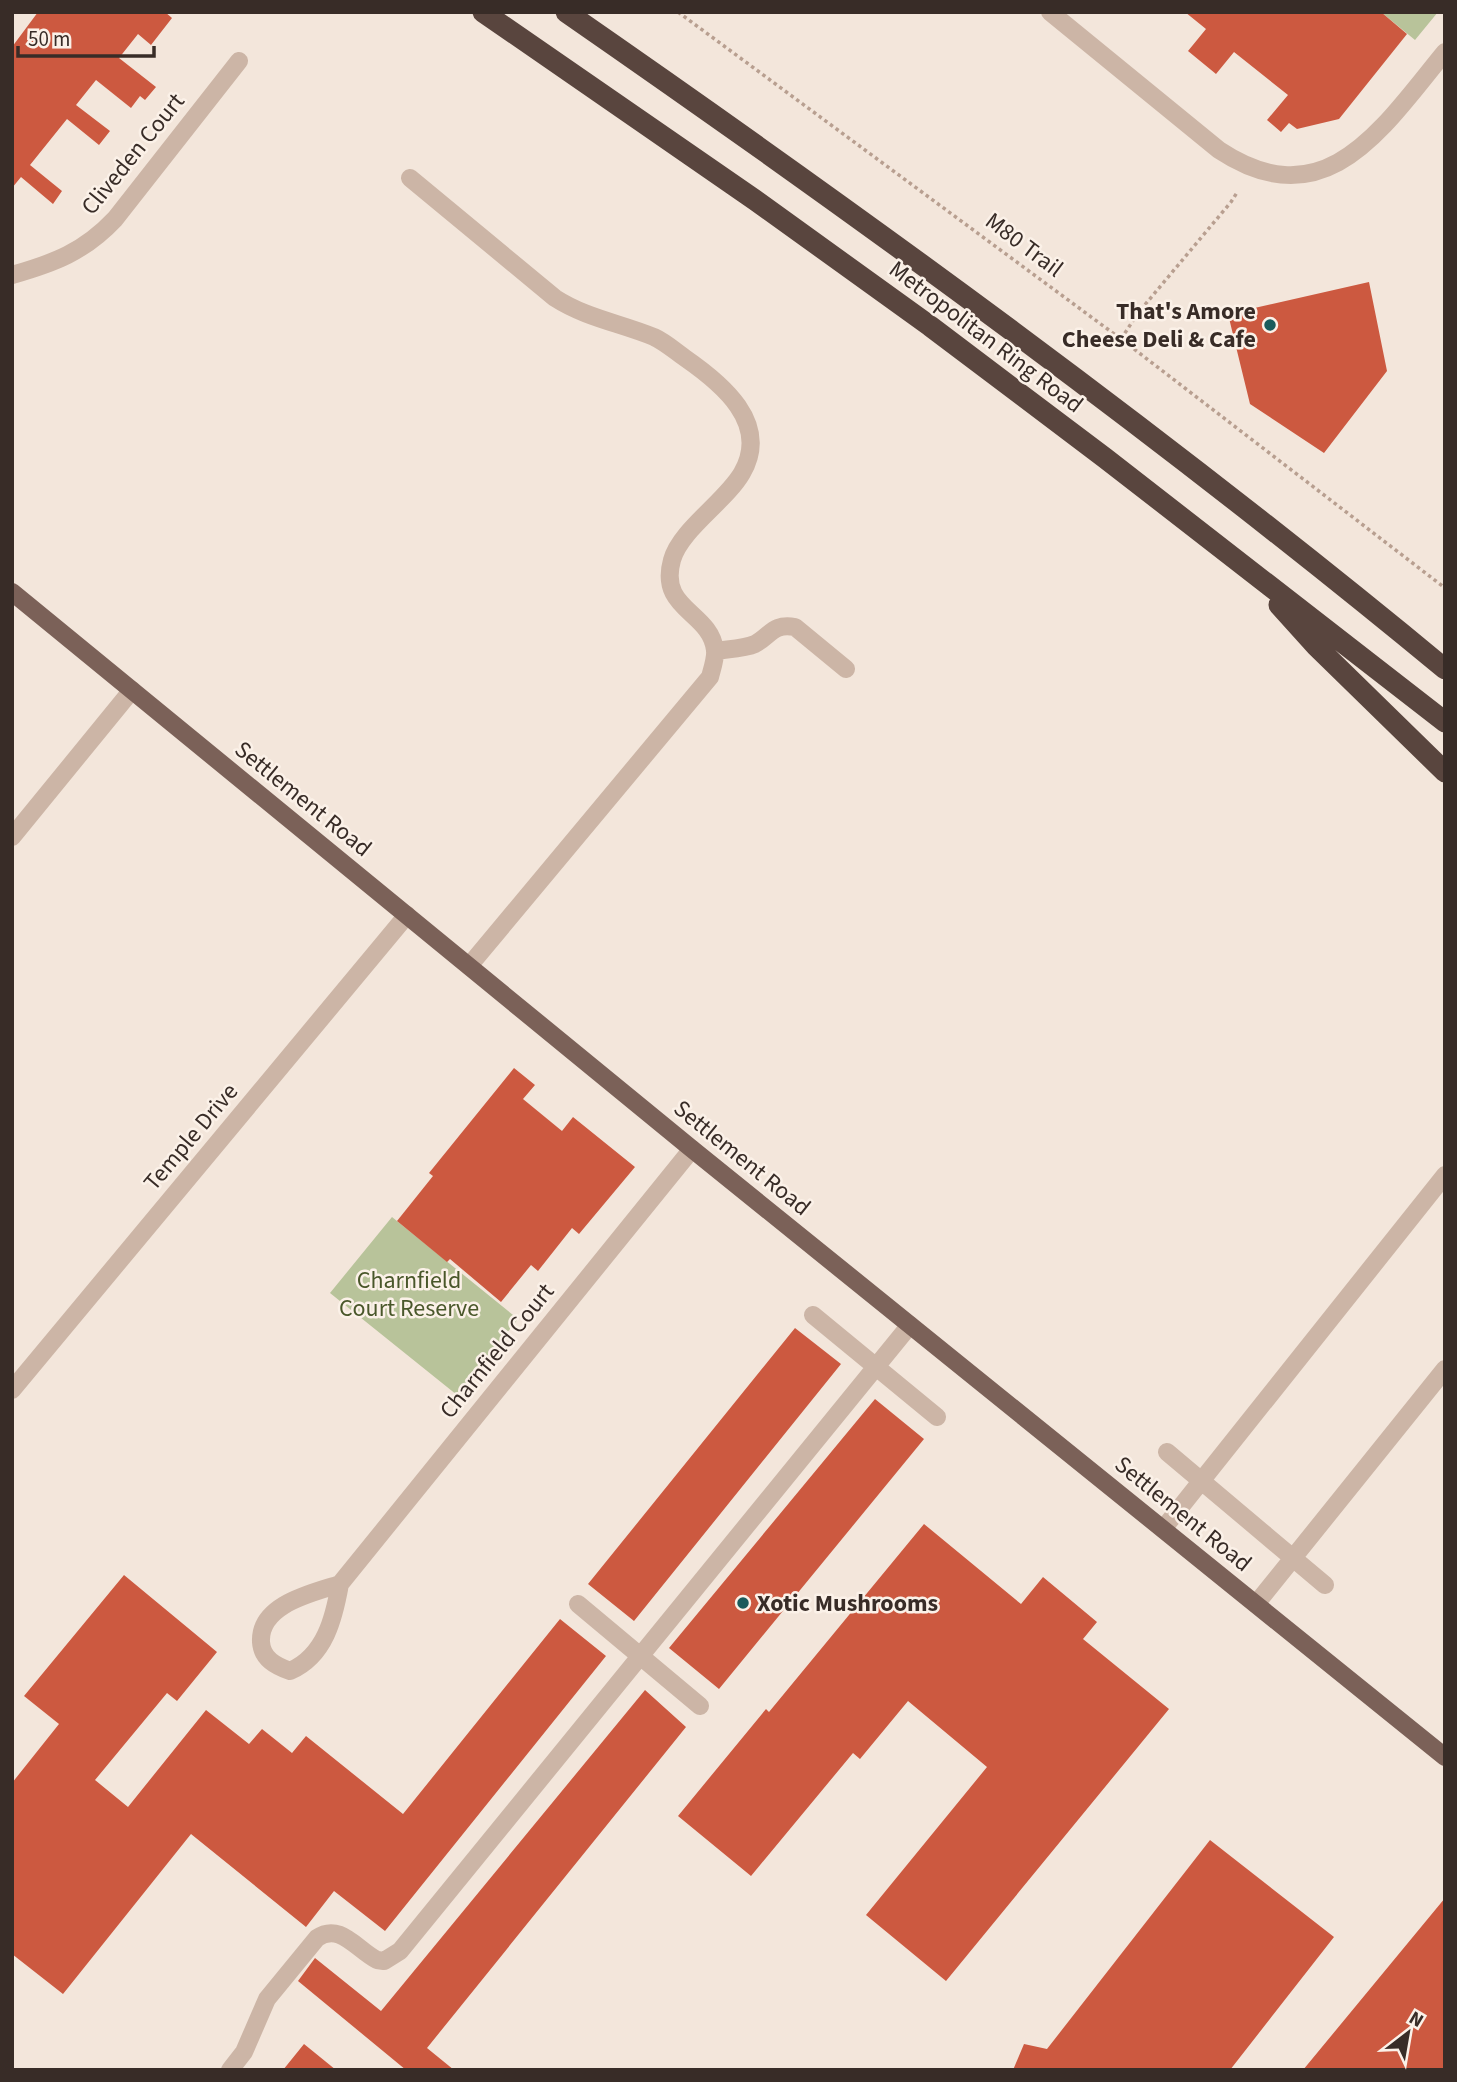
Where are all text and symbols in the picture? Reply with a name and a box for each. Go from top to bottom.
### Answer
scale bar [18,14,154,58]
text: 50 m [28,24,70,54]
street label: Cliveden Court [73,85,193,223]
street label: M80 Trail [978,204,1070,286]
street label: Metropolitan Ring Road [881,252,1091,422]
place label: That's Amore Cheese Deli & Cafe [1062,294,1256,357]
marker: That's Amore Cheese Deli & Cafe [1262,317,1278,333]
street label: Settlement Road [227,733,379,865]
street label: Temple Drive [135,1075,247,1199]
street label: Settlement Road [666,1092,818,1224]
park label: Charnfield Court Reserve [339,1263,479,1326]
street label: Charnfield Court [431,1276,563,1426]
street label: Settlement Road [1107,1448,1259,1580]
place label: Xotic Mushrooms [757,1586,938,1621]
marker: Xotic Mushrooms [735,1595,751,1611]
north arrow [1373,1998,1443,2068]
text: N [1404,2005,1428,2035]

